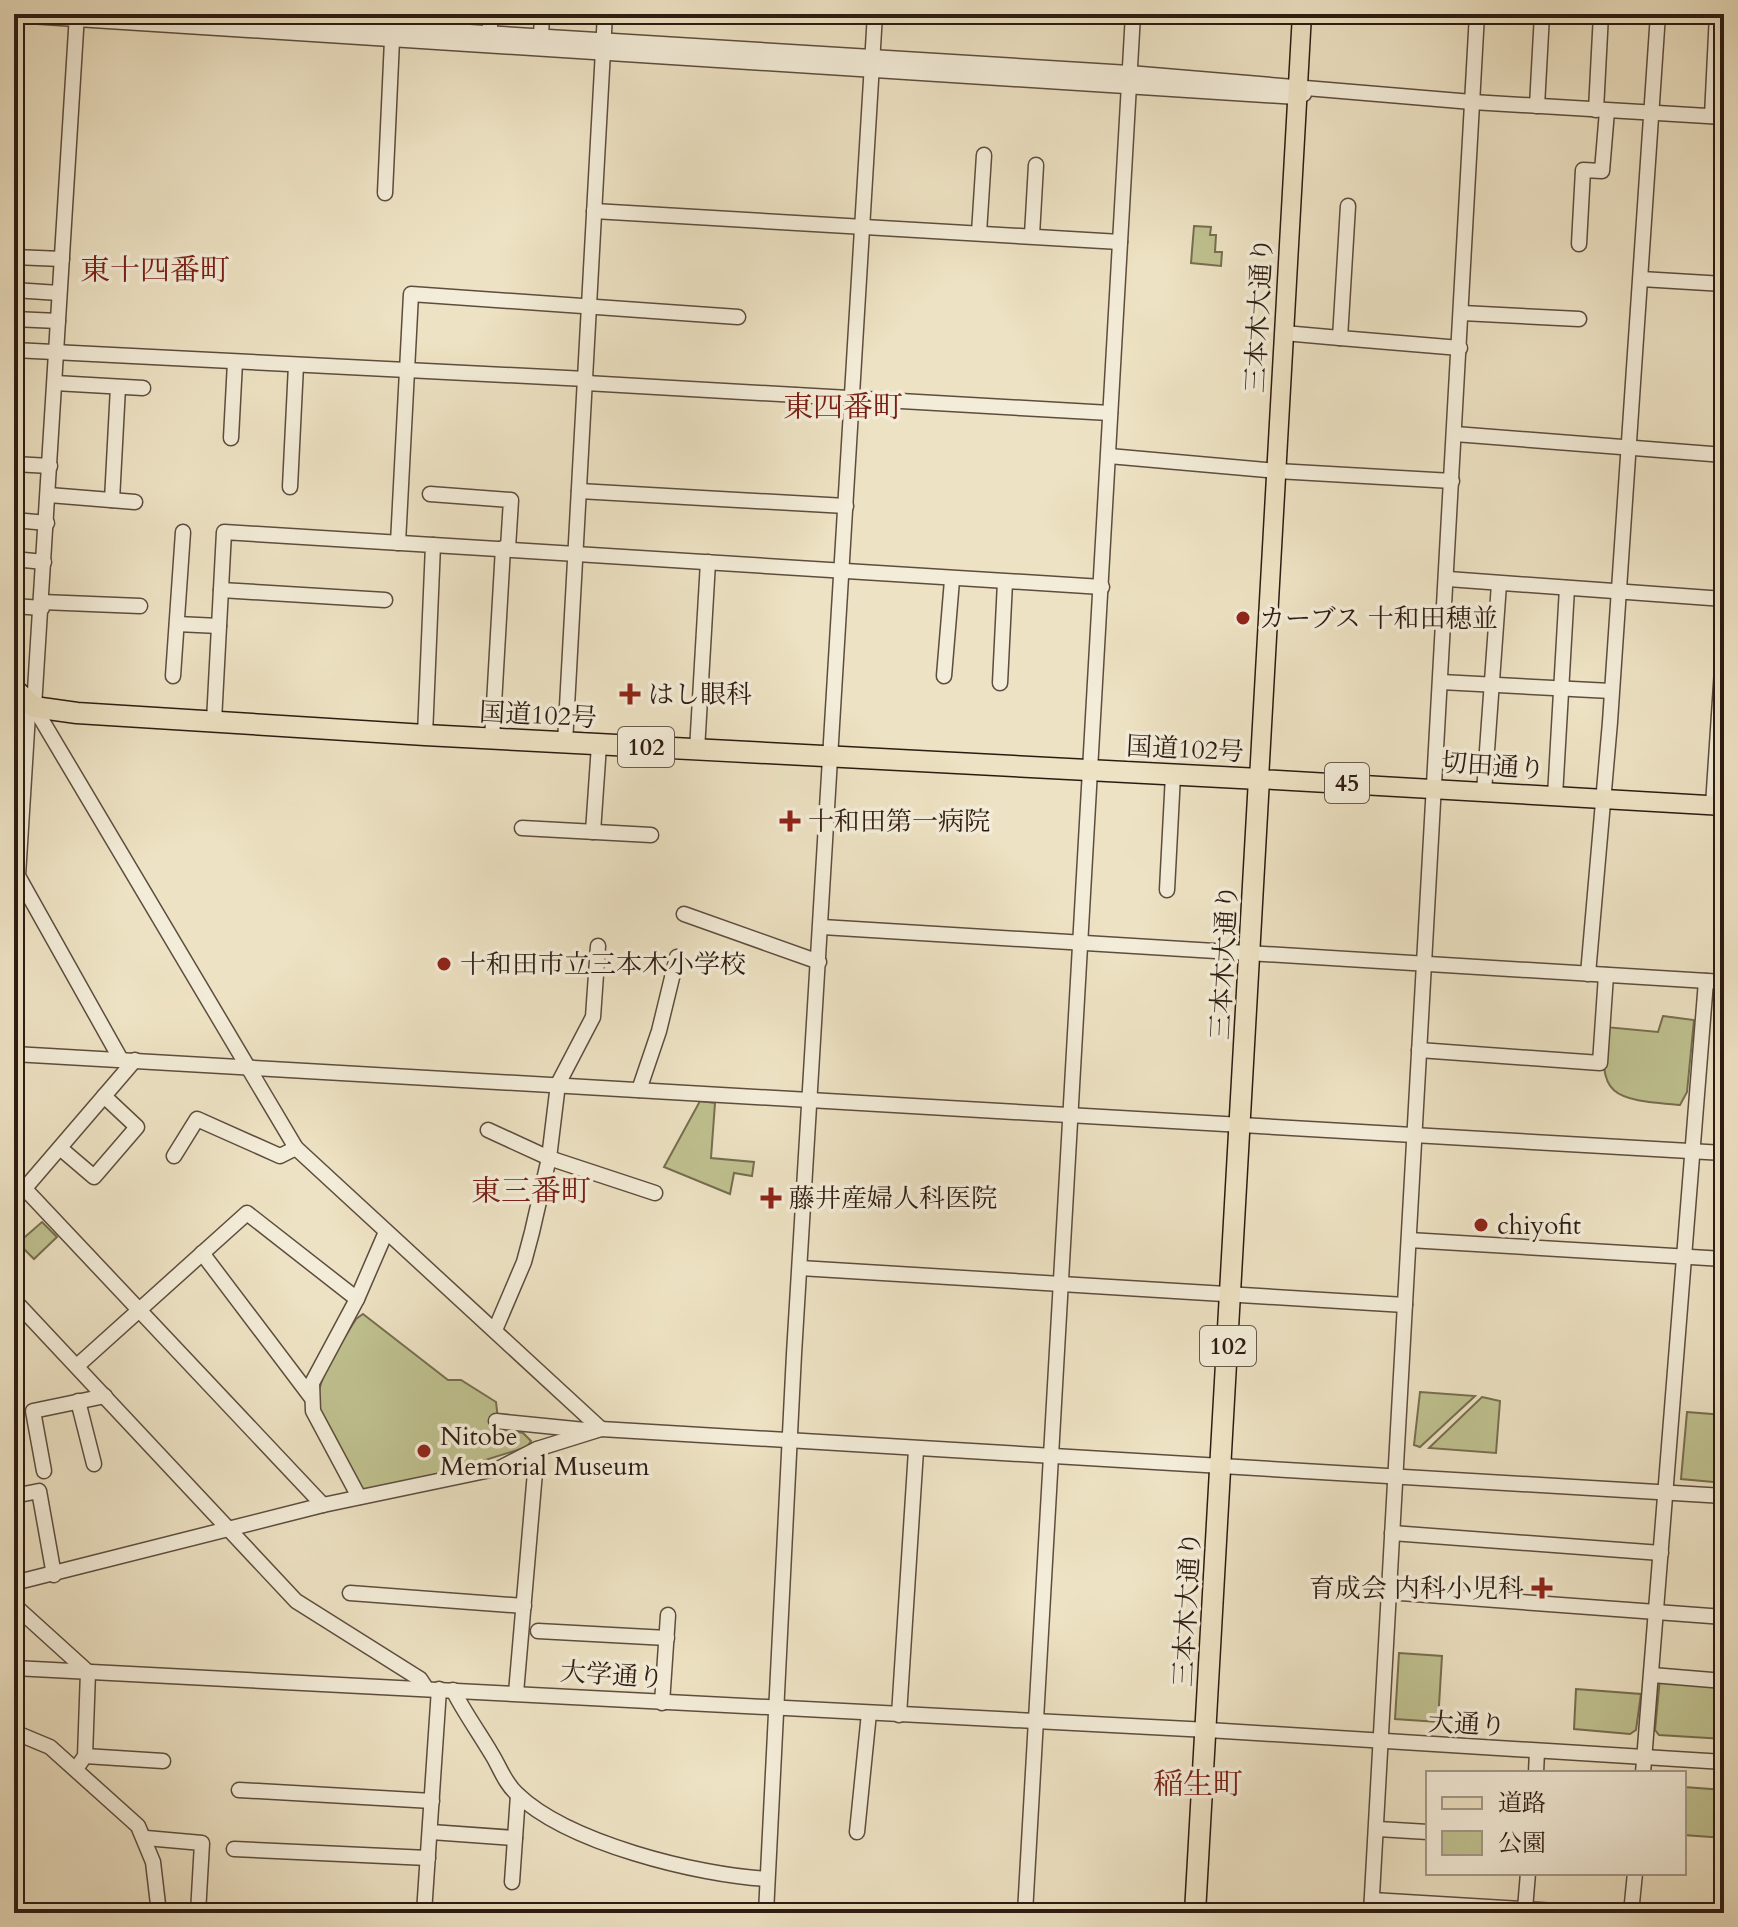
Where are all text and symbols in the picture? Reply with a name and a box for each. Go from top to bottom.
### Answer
street label: 三本木大通り [1237,236,1281,394]
district label: 東十四番町 [80,250,230,291]
district label: 東四番町 [783,387,903,428]
place label: カーブス 十和田穂並 [1259,601,1498,636]
marker: カーブス 十和田穂並 [1234,609,1252,627]
place label: はし眼科 [648,677,752,712]
marker: はし眼科 [619,683,641,705]
street label: 国道102号 [478,694,598,736]
road number: 102 [618,727,674,767]
street label: 国道102号 [1125,728,1245,770]
street label: 切田通り [1440,745,1546,787]
road number: 45 [1325,763,1369,803]
place label: 十和田第一病院 [808,804,990,839]
marker: 十和田第一病院 [779,810,801,832]
street label: 三本木大通り [1202,883,1246,1041]
place label: 十和田市立三本木小学校 [460,947,746,982]
marker: 十和田市立三本木小学校 [435,955,453,973]
district label: 東三番町 [471,1171,591,1212]
place label: 藤井産婦人科医院 [789,1181,997,1216]
marker: 藤井産婦人科医院 [760,1187,782,1209]
place label: chiyofit [1497,1208,1581,1243]
marker: chiyofit [1472,1216,1490,1234]
road number: 102 [1200,1326,1256,1366]
place label: Nitobe Memorial Museum [440,1419,650,1484]
marker: Nitobe Memorial Museum [415,1442,433,1460]
street label: 三本木大通り [1165,1530,1209,1688]
place label: 育成会 内科小児科 [1309,1571,1524,1606]
marker: 育成会 内科小児科 [1531,1577,1553,1599]
street label: 大学通り [559,1654,665,1696]
street label: 大通り [1427,1704,1507,1744]
district label: 稲生町 [1153,1764,1243,1805]
legend [1426,1771,1686,1875]
text: 道路 [1498,1787,1546,1820]
text: 公園 [1498,1827,1546,1860]

